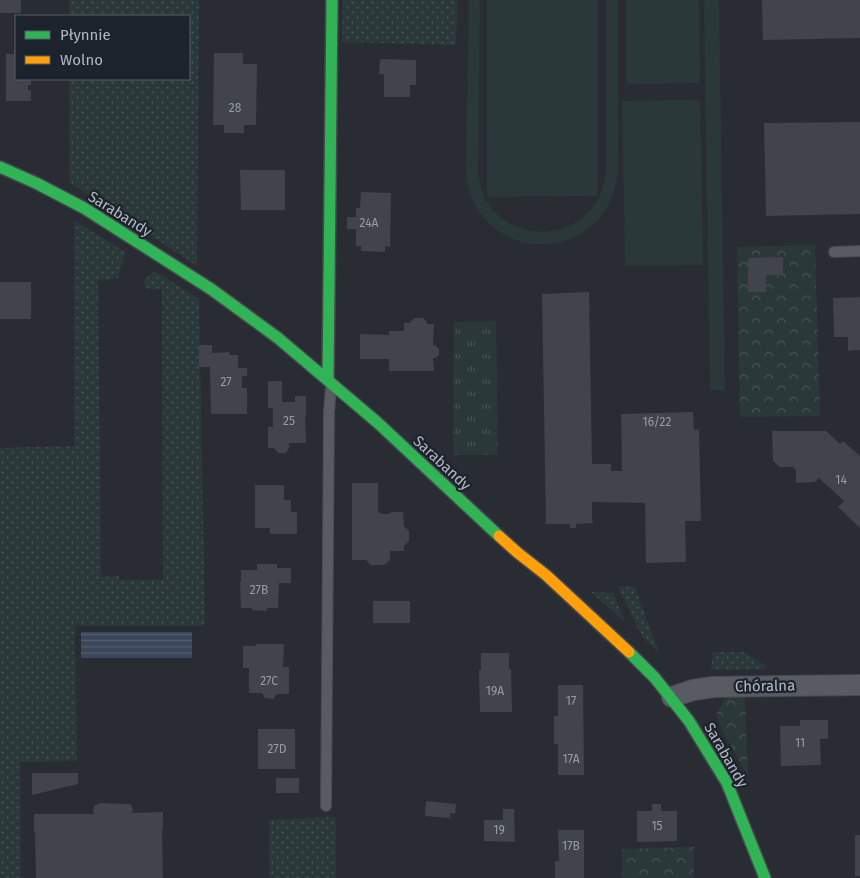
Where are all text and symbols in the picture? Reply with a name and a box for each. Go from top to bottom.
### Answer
legend [15,15,190,80]
text: Płynnie [60,26,111,44]
text: Wolno [60,51,103,69]
house number: 28 [229,101,242,115]
street label: Sarabandy [85,187,156,241]
house number: 24A [360,216,379,230]
house number: 27 [220,375,232,389]
house number: 25 [283,414,295,428]
house number: 16/22 [643,415,672,429]
street label: Sarabandy [410,432,475,494]
house number: 14 [835,473,847,487]
house number: 27B [250,583,268,597]
house number: 27C [260,674,278,688]
street label: Chóralna [735,676,795,696]
house number: 19A [486,684,504,698]
house number: 17 [566,694,576,708]
street label: Sarabandy [700,719,752,791]
house number: 11 [795,736,805,750]
house number: 27D [268,742,287,756]
house number: 17A [562,752,580,766]
house number: 15 [651,819,663,833]
house number: 19 [493,823,505,837]
house number: 17B [562,839,580,853]

